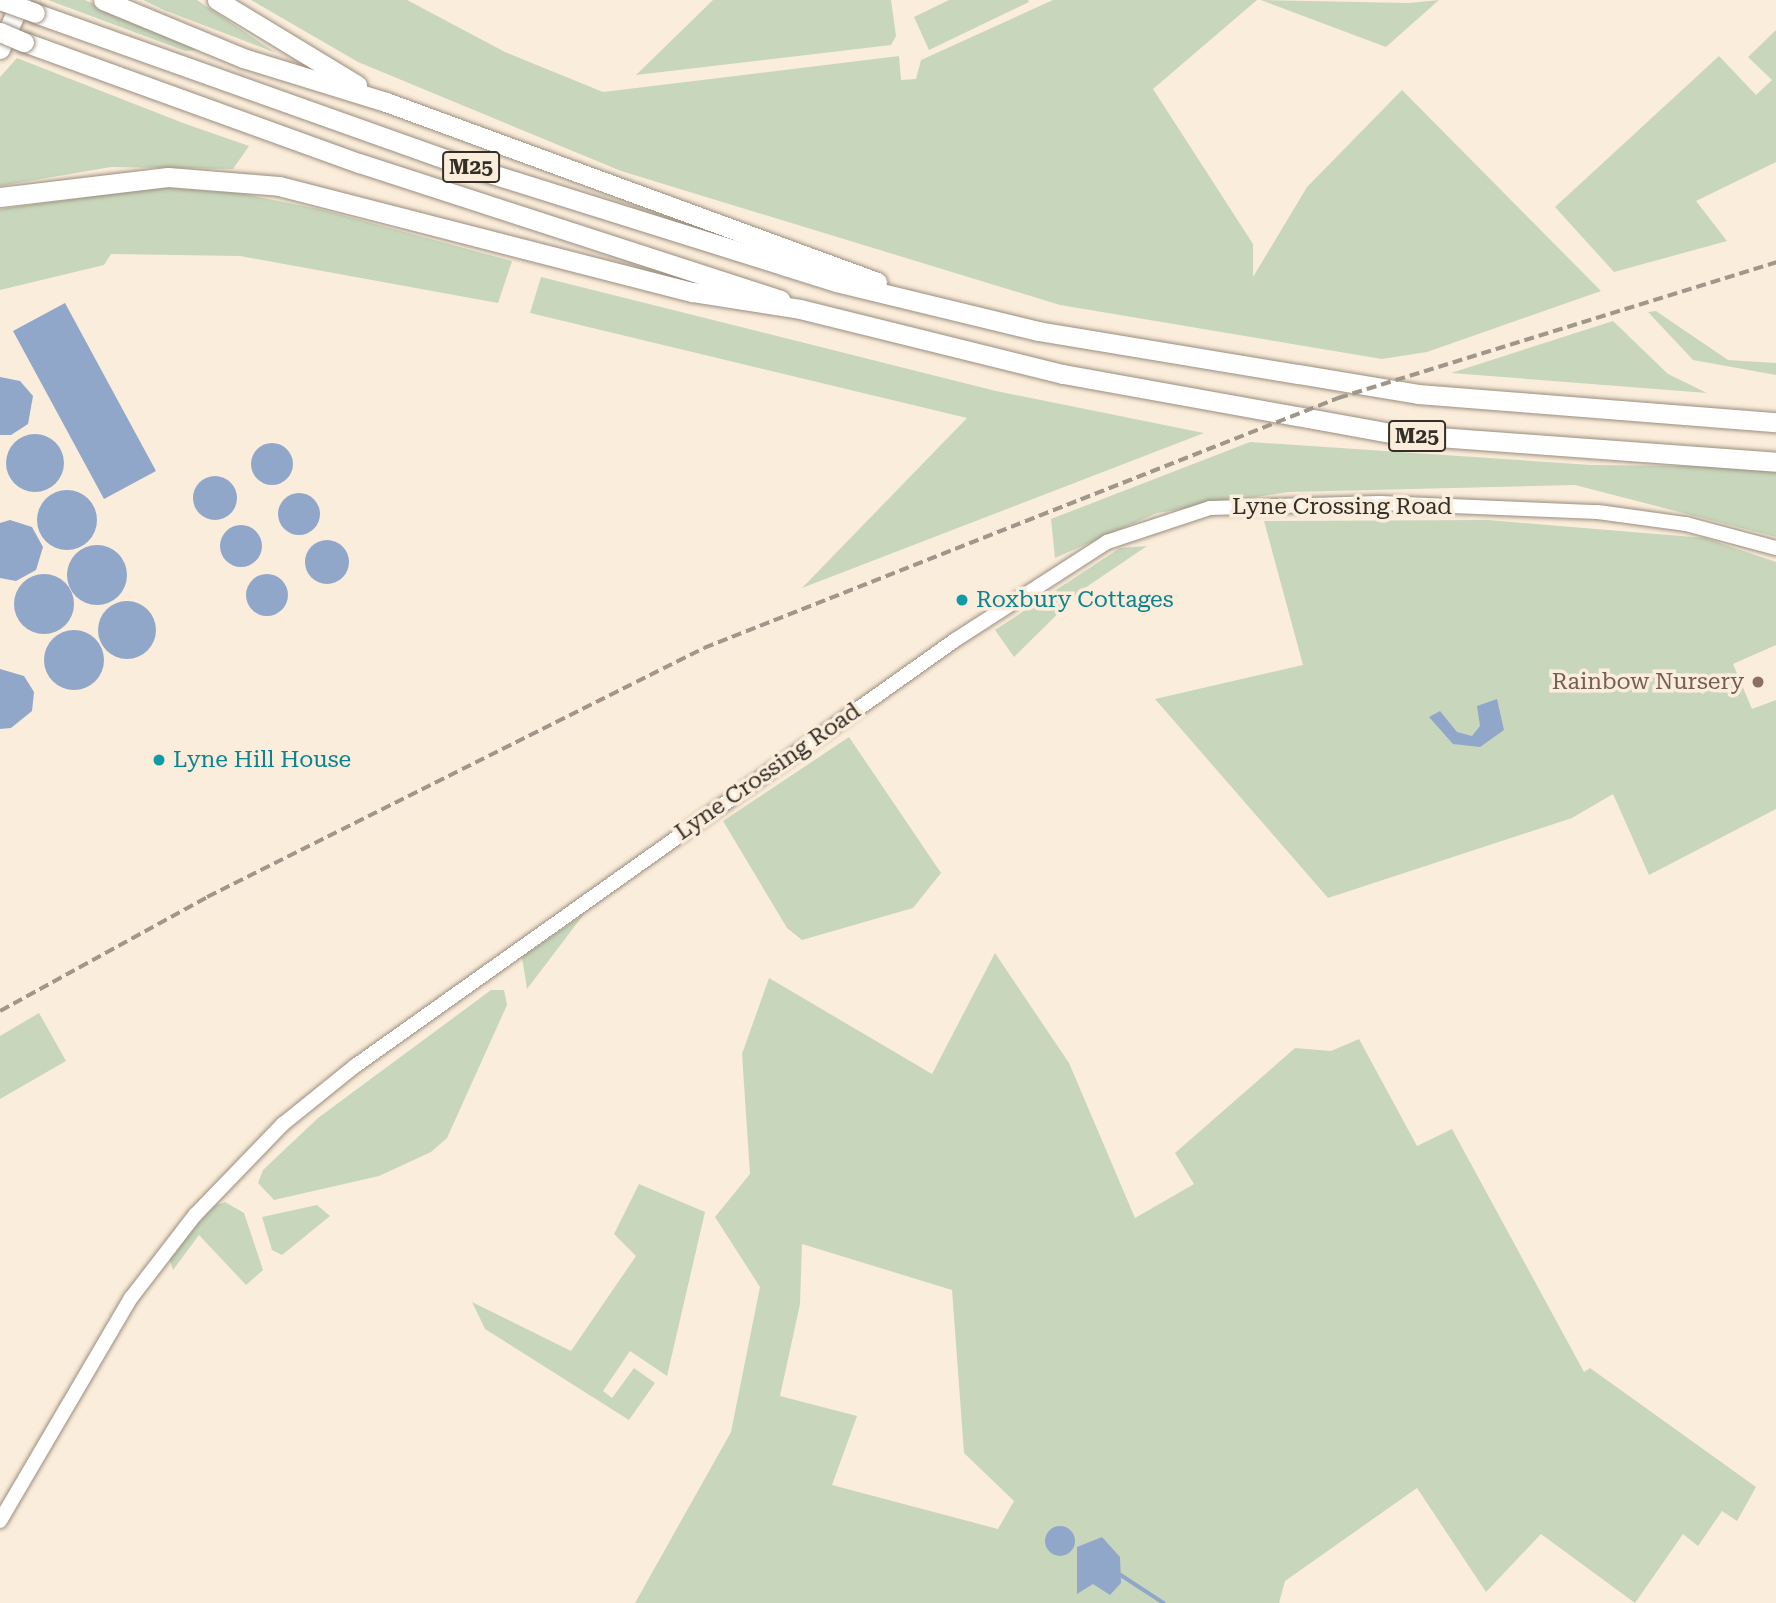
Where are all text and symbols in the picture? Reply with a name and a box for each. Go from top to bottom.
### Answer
road number: M25 [441,150,501,184]
road number: M25 [1387,418,1447,453]
street label: Lyne Crossing Road [1232,493,1452,521]
place label: Roxbury Cottages [976,586,1174,614]
marker: Roxbury Cottages [954,592,970,608]
place label: Rainbow Nursery [1552,668,1744,696]
marker: Rainbow Nursery [1750,674,1766,690]
street label: Lyne Crossing Road [670,698,866,846]
place label: Lyne Hill House [173,746,351,774]
marker: Lyne Hill House [151,752,167,768]

